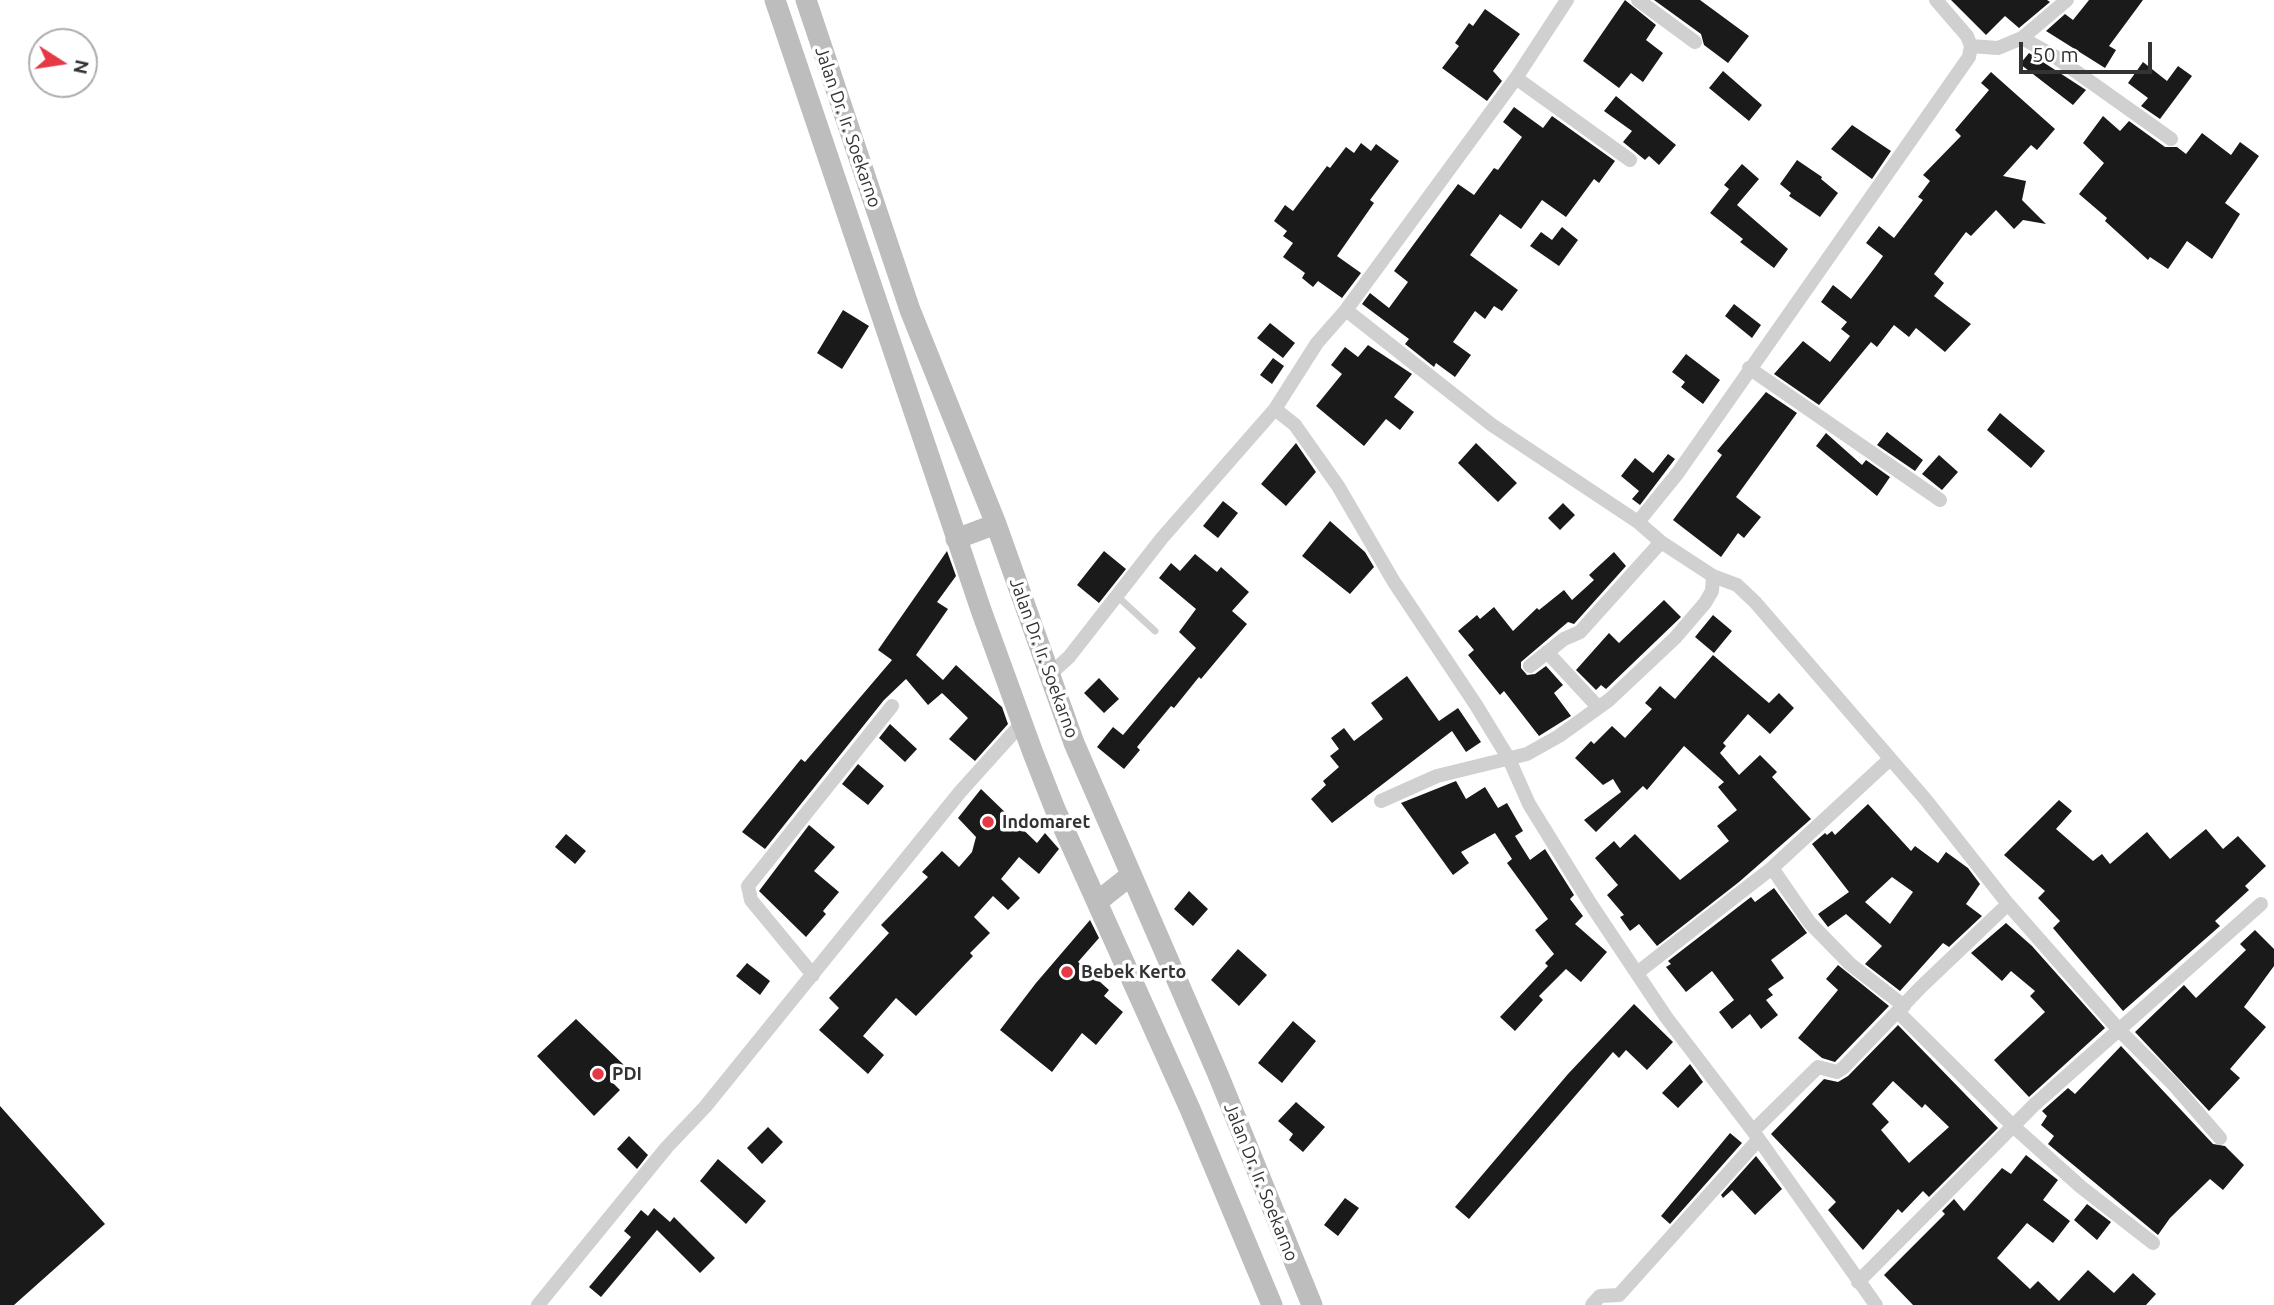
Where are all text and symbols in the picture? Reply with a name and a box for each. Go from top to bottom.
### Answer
north arrow [28,28,98,98]
scale bar [2022,28,2155,72]
text: 50 m [2032,42,2079,66]
street label: Jalan Dr. Ir. Soekarno [810,44,886,210]
text: N [69,58,94,76]
street label: Jalan Dr. Ir. Soekarno [1005,575,1083,741]
place label: Indomaret [1002,811,1090,833]
marker: Indomaret [980,814,996,830]
place label: Bebek Kerto [1081,961,1186,983]
marker: Bebek Kerto [1059,964,1075,980]
place label: PDI [612,1063,642,1085]
marker: PDI [590,1066,606,1082]
street label: Jalan Dr. Ir. Soekarno [1219,1100,1303,1264]

